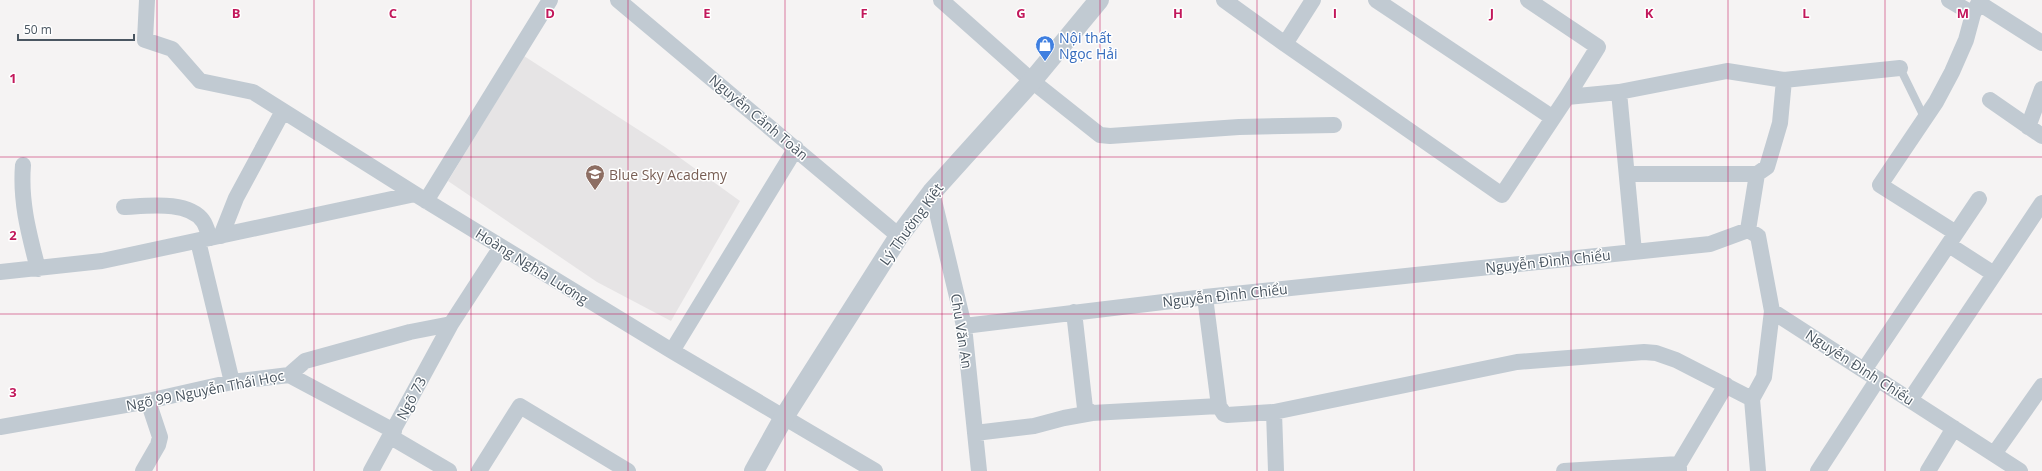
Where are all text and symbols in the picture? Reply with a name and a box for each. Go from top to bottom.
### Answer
text: B [232,4,241,22]
text: C [389,4,397,22]
text: D [545,4,555,22]
text: E [703,4,711,22]
text: F [860,4,868,22]
text: G [1016,4,1026,22]
text: H [1173,4,1183,22]
text: I [1333,4,1337,22]
text: J [1489,4,1494,22]
text: K [1645,4,1654,22]
text: L [1802,4,1810,22]
text: M [1957,4,1969,22]
scale bar [18,16,134,42]
text: 50 m [24,21,52,38]
place label: Nội thất Ngọc Hải [1059,28,1118,63]
shop icon: Nội thất Ngọc Hải [1034,34,1056,62]
text: 1 [9,69,17,87]
street label: Nguyễn Cảnh Toàn [706,70,812,164]
school or university icon: Blue Sky Academy [584,163,606,191]
place label: Blue Sky Academy [609,165,728,184]
street label: Lý Thường Kiệt [875,179,947,269]
street label: Hoàng Nghĩa Lương [472,224,592,309]
text: 2 [9,226,17,244]
street label: Nguyễn Đình Chiểu [1484,245,1612,277]
street label: Nguyễn Đình Chiểu [1161,279,1289,311]
street label: Chu Văn An [947,292,977,370]
street label: Nguyễn Đình Chiểu [1802,325,1918,409]
street label: Ngõ 99 Nguyễn Thái Học [124,365,286,415]
street label: Ngõ 73 [392,373,430,423]
text: 3 [9,383,17,401]

